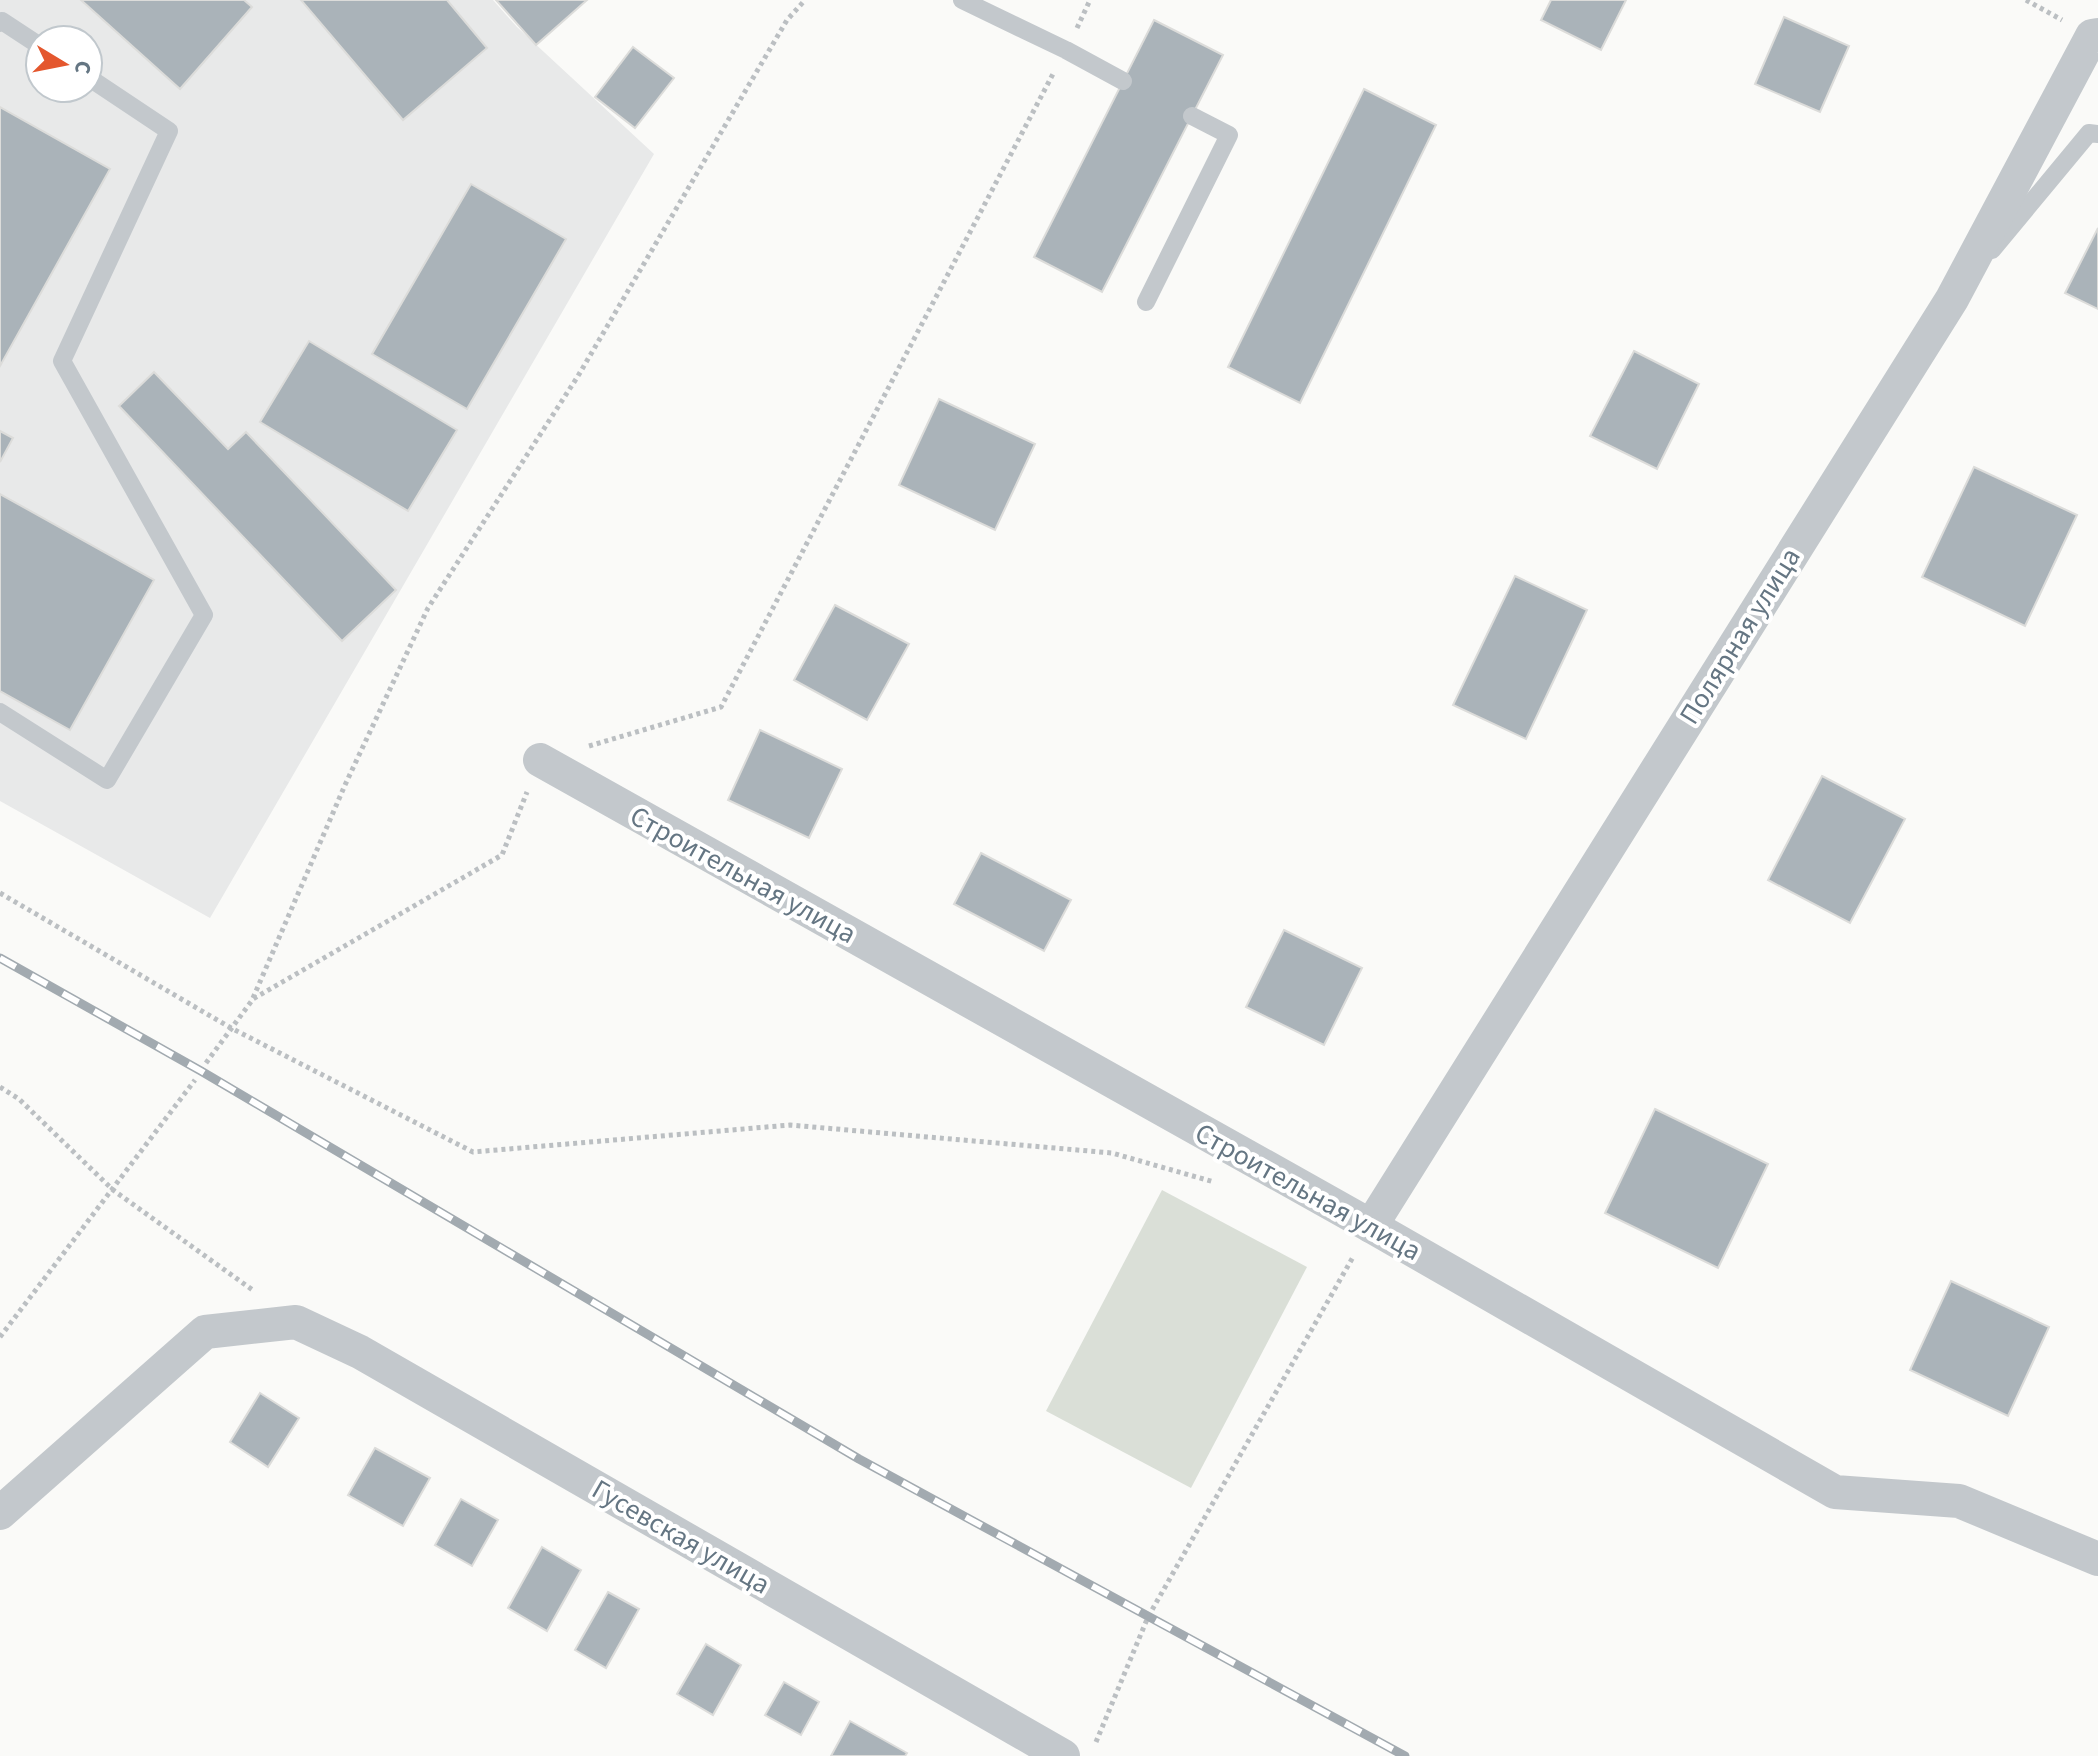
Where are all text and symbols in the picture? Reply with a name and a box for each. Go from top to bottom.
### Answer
north arrow [24,24,104,104]
text: С [66,58,100,77]
street label: Полярная улица [1670,540,1810,732]
street label: Строительная улица [623,796,863,954]
street label: Строительная улица [1188,1113,1428,1271]
street label: Гусевская улица [584,1470,778,1604]

